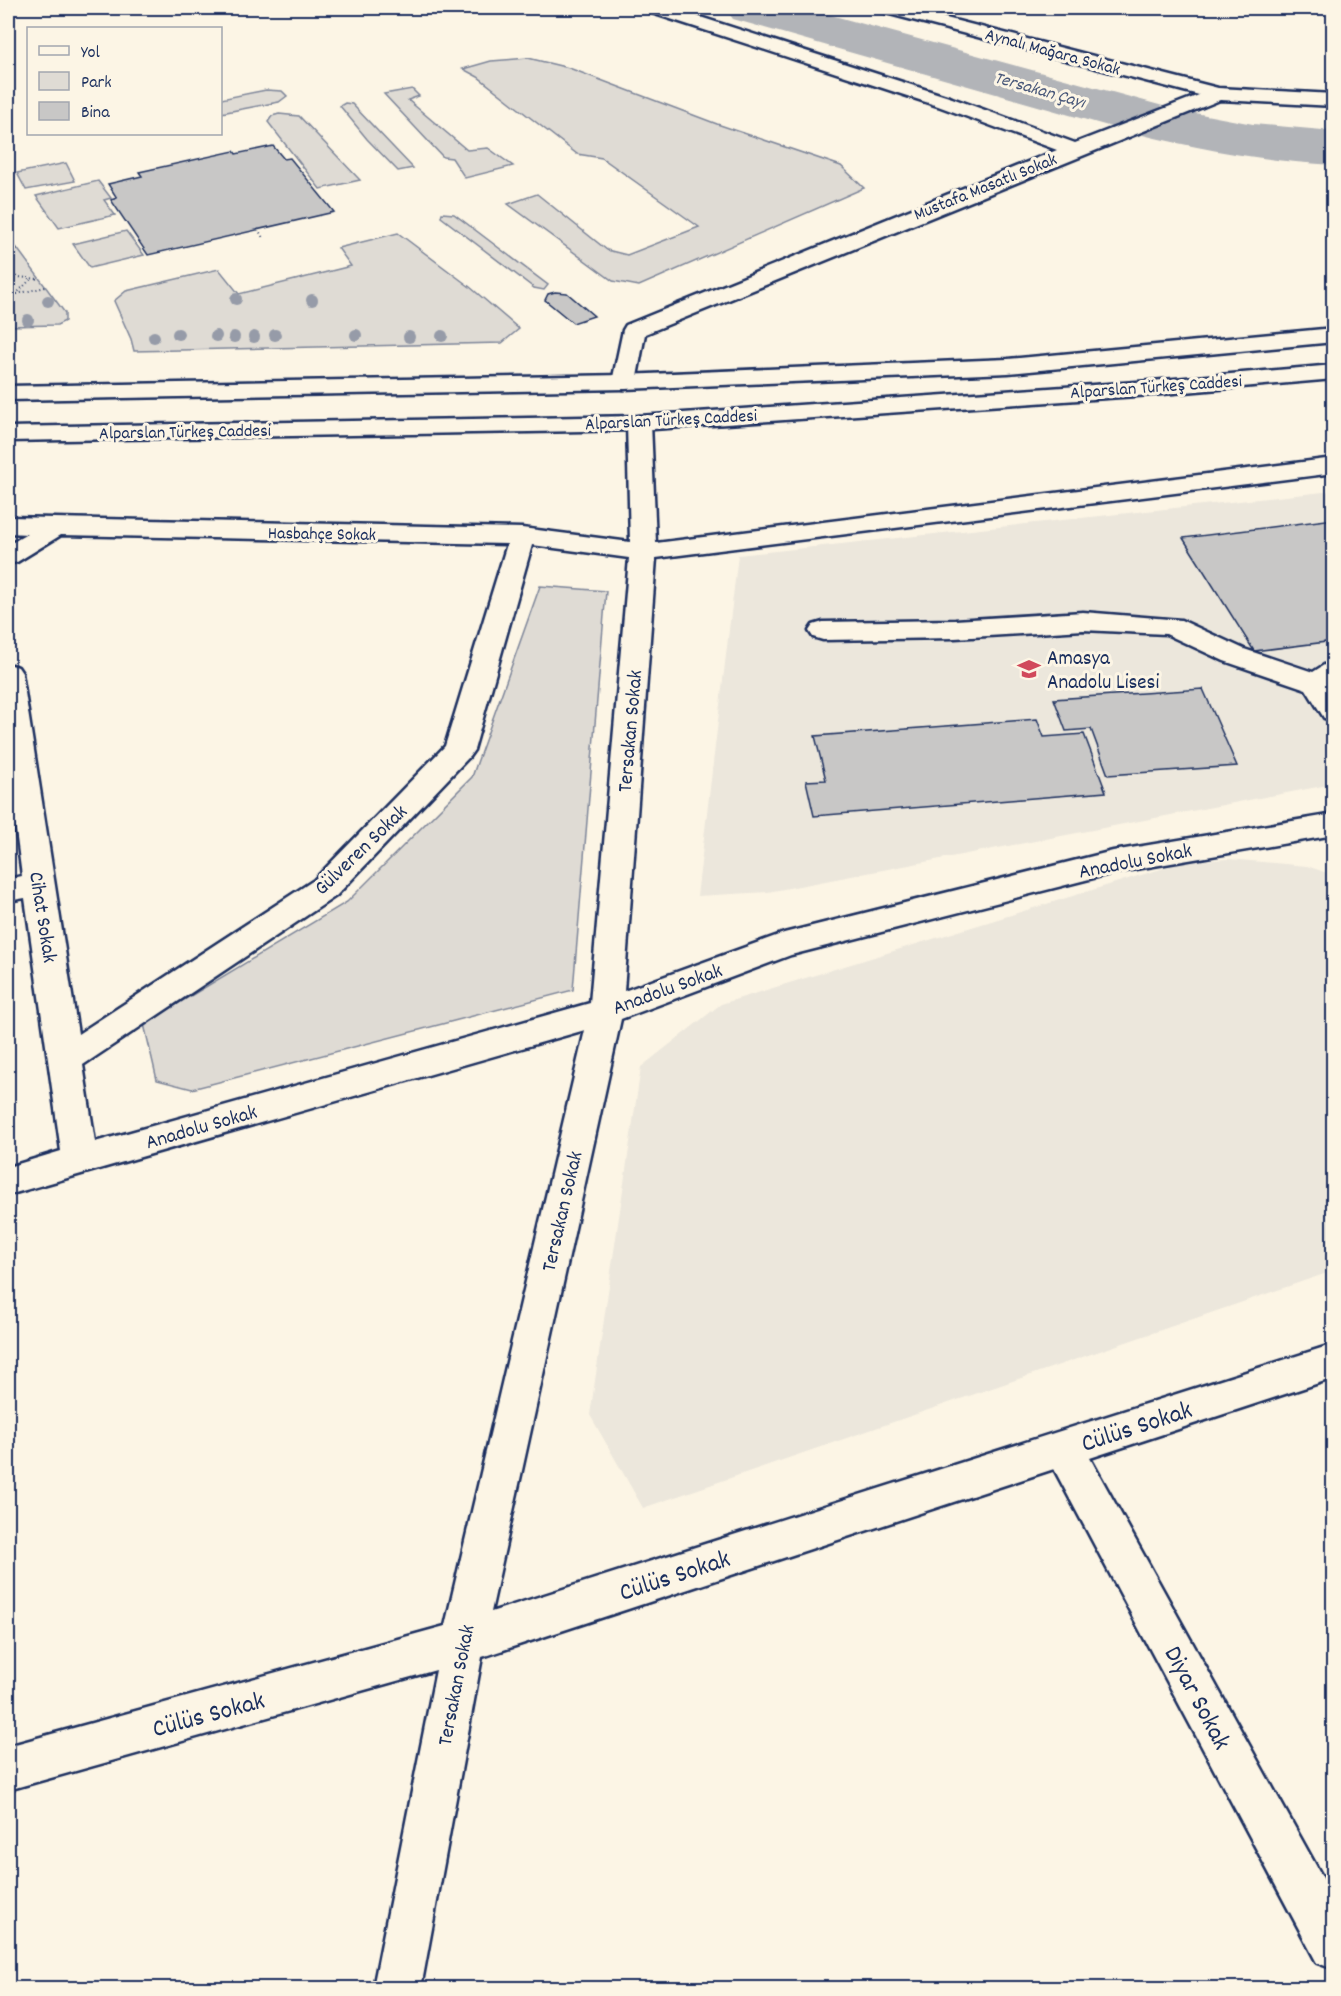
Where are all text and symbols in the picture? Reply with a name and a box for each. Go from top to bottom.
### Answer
street label: Aynalı Mağara Sokak [982,23,1123,84]
legend [27,27,222,135]
text: Yol [81,41,101,66]
water label: Tersakan Çayı [991,67,1089,117]
text: Park [81,71,112,96]
text: Bina [81,101,110,126]
street label: Mustafa Masatlı Sokak [911,148,1061,228]
street label: Alparslan Türkeş Caddesi [1069,370,1243,407]
street label: Alparslan Türkeş Caddesi [585,405,758,438]
street label: Alparslan Türkeş Caddesi [99,419,271,447]
street label: Hasbahçe Sokak [268,522,376,549]
place label: Amasya Anadolu Lisesi [1047,645,1159,699]
school or university icon: Amasya Anadolu Lisesi [1016,656,1042,682]
street label: Tersakan Sokak [612,669,652,794]
street label: Gülveren Sokak [309,799,416,904]
street label: Anadolu Sokak [1076,837,1195,889]
street label: Cihat Sokak [19,870,63,965]
street label: Anadolu Sokak [609,957,727,1025]
street label: Anadolu Sokak [143,1099,261,1159]
street label: Tersakan Sokak [535,1148,592,1275]
street label: Cülüs Sokak [1077,1393,1197,1464]
street label: Cülüs Sokak [615,1542,735,1613]
street label: Tersakan Sokak [432,1622,484,1749]
street label: Diyar Sokak [1153,1640,1239,1757]
street label: Cülüs Sokak [149,1684,269,1749]

